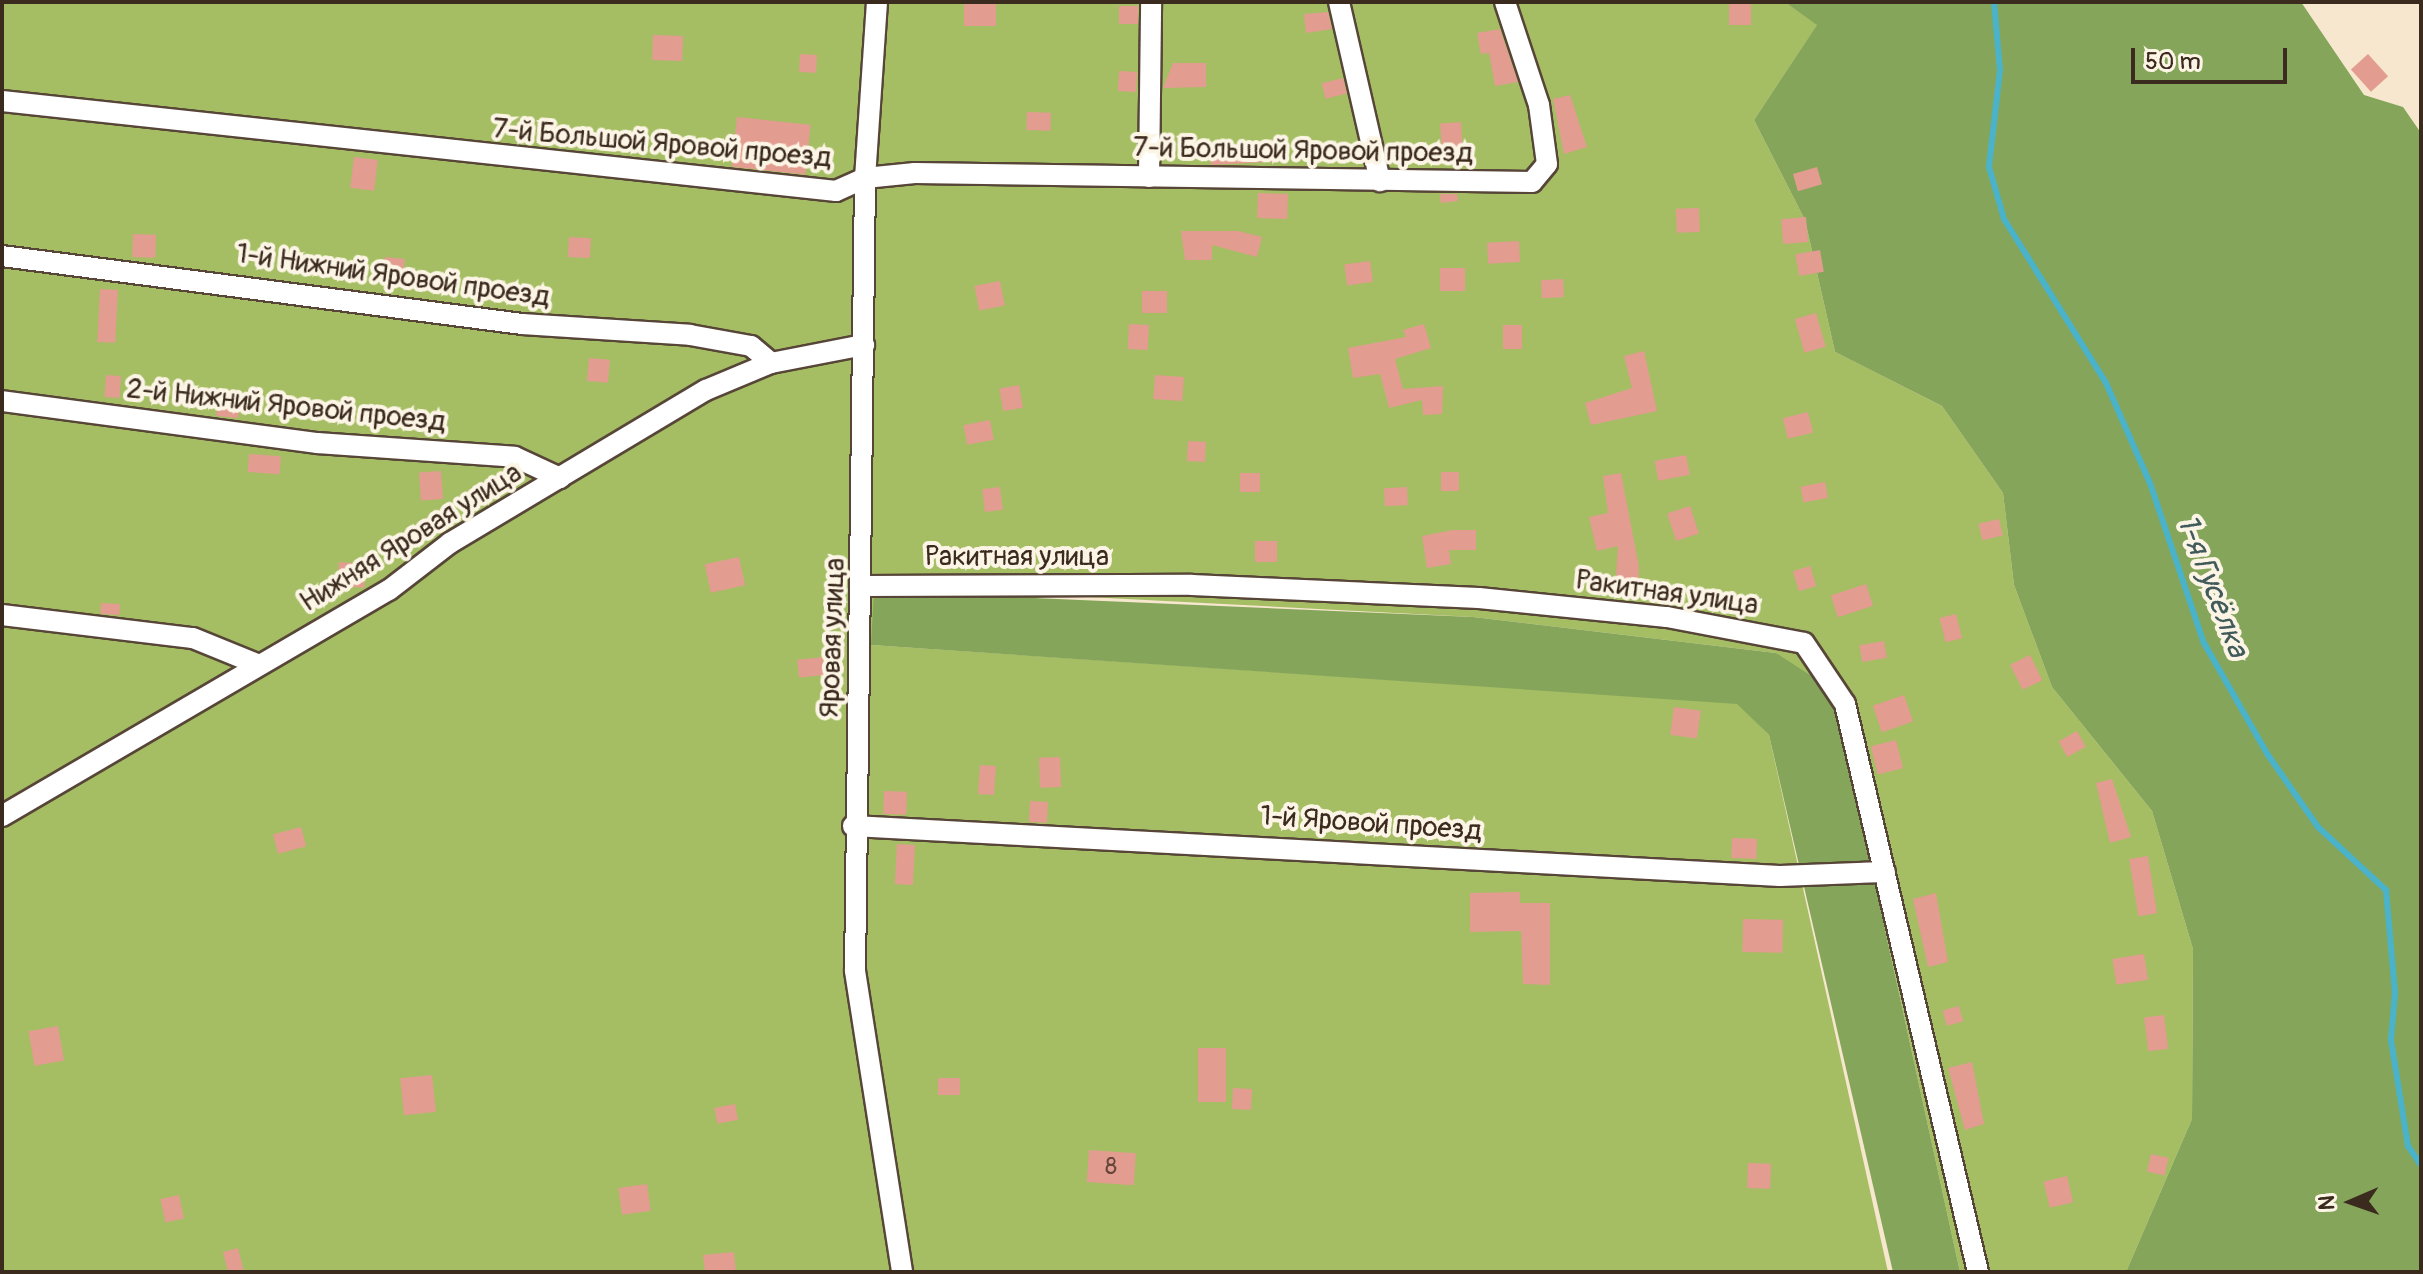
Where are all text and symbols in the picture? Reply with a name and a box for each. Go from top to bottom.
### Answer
scale bar [2135,32,2291,82]
text: 50 m [2145,47,2201,76]
street label: 7-й Большой Яровой проезд [491,112,833,176]
street label: 7-й Большой Яровой проезд [1133,131,1473,171]
street label: 1-й Нижний Яровой проезд [234,237,552,315]
street label: 2-й Нижний Яровой проезд [125,373,447,439]
street label: Нижняя Яровая улица [294,456,528,620]
water label: 1-я Гусёлка [2169,510,2255,662]
street label: Ракитная улица [925,540,1109,574]
street label: Яровая улица [813,557,853,719]
street label: Ракитная улица [1574,564,1760,622]
street label: 1-й Яровой проезд [1259,800,1483,848]
house number: 8 [1105,1153,1117,1181]
north arrow [2311,1162,2391,1242]
text: N [2313,1195,2341,1211]

